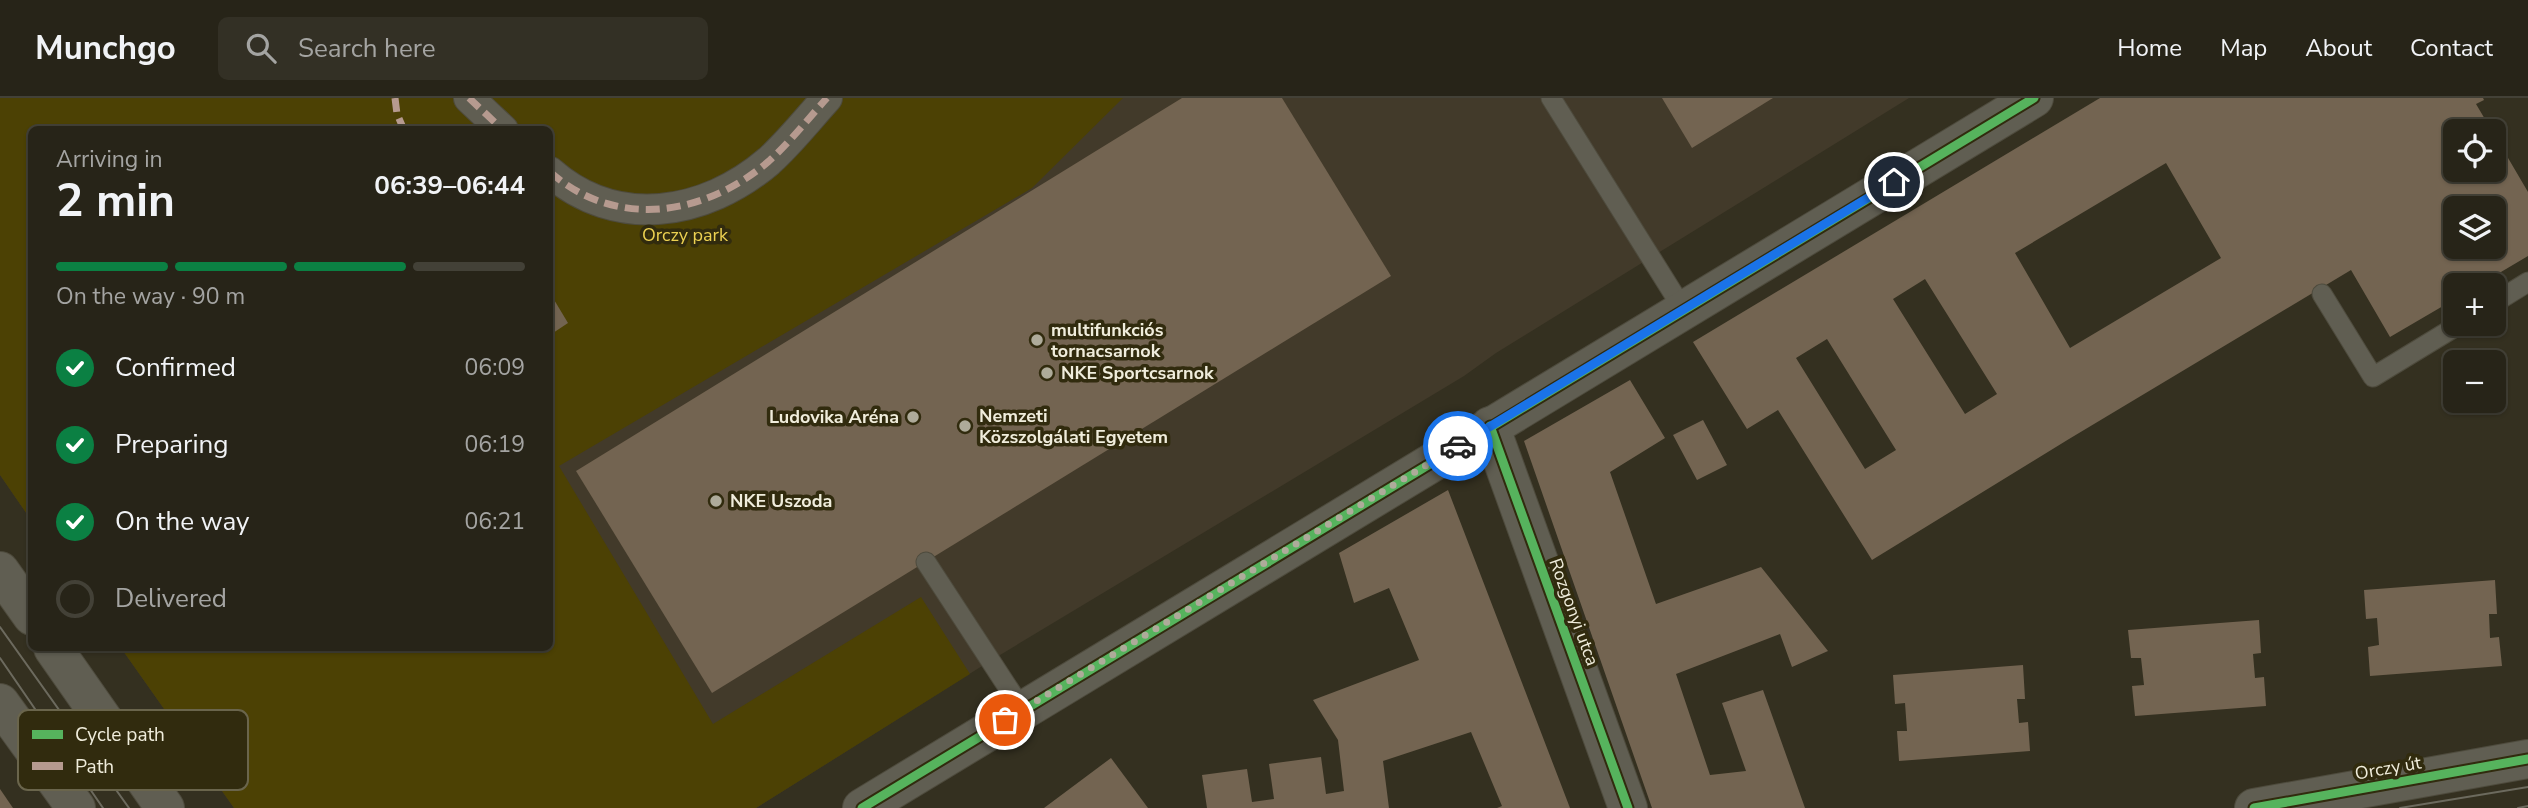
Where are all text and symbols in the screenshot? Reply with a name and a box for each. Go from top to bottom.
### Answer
search box [218,17,708,80]
text: Munchgo [35,26,176,71]
icon: search [242,29,280,67]
text: Search here [298,31,436,66]
text: Home [2117,32,2182,64]
text: Map [2220,32,2267,64]
text: About [2305,32,2372,64]
text: Contact [2410,32,2493,64]
map controls [2443,119,2506,413]
button: locate [2443,119,2506,182]
text: Arriving in [56,144,163,175]
pin [1864,152,1924,212]
icon: home [1875,163,1913,201]
text: 06:39–06:44 [374,168,525,203]
text: 2 min [56,169,175,232]
button: layers [2443,196,2506,259]
park label: Orczy park [642,223,729,247]
button: + [2443,273,2506,336]
text: On the way · 90 m [56,281,245,312]
place label: multifunkciós tornacsarnok [1051,318,1164,363]
marker: multifunkciós tornacsarnok [1029,332,1045,348]
icon: check [56,349,94,387]
text: Confirmed [115,350,236,385]
button: − [2443,350,2506,413]
text: 06:09 [465,352,525,383]
place label: NKE Sportcsarnok [1061,361,1214,385]
marker: NKE Sportcsarnok [1039,365,1055,381]
place label: Nemzeti Közszolgálati Egyetem [979,404,1168,449]
place label: Ludovika Aréna [769,405,899,429]
marker: Ludovika Aréna [905,409,921,425]
courier [1423,411,1493,481]
marker: Nemzeti Közszolgálati Egyetem [957,418,973,434]
icon: check [56,426,94,464]
text: Preparing [115,427,228,462]
icon: car [1439,427,1477,465]
text: 06:19 [465,429,525,460]
place label: NKE Uszoda [730,489,832,513]
marker: NKE Uszoda [708,493,724,509]
icon: check [56,503,94,541]
text: On the way [115,504,249,539]
text: 06:21 [465,506,525,537]
street label: Rozgonyi utca [1543,555,1605,669]
text: Delivered [115,581,227,616]
pin [975,690,1035,750]
icon: bag [986,701,1024,739]
legend [18,710,248,790]
text: Cycle path [75,722,165,748]
street label: Orczy út [2353,750,2424,786]
text: Path [75,754,114,780]

